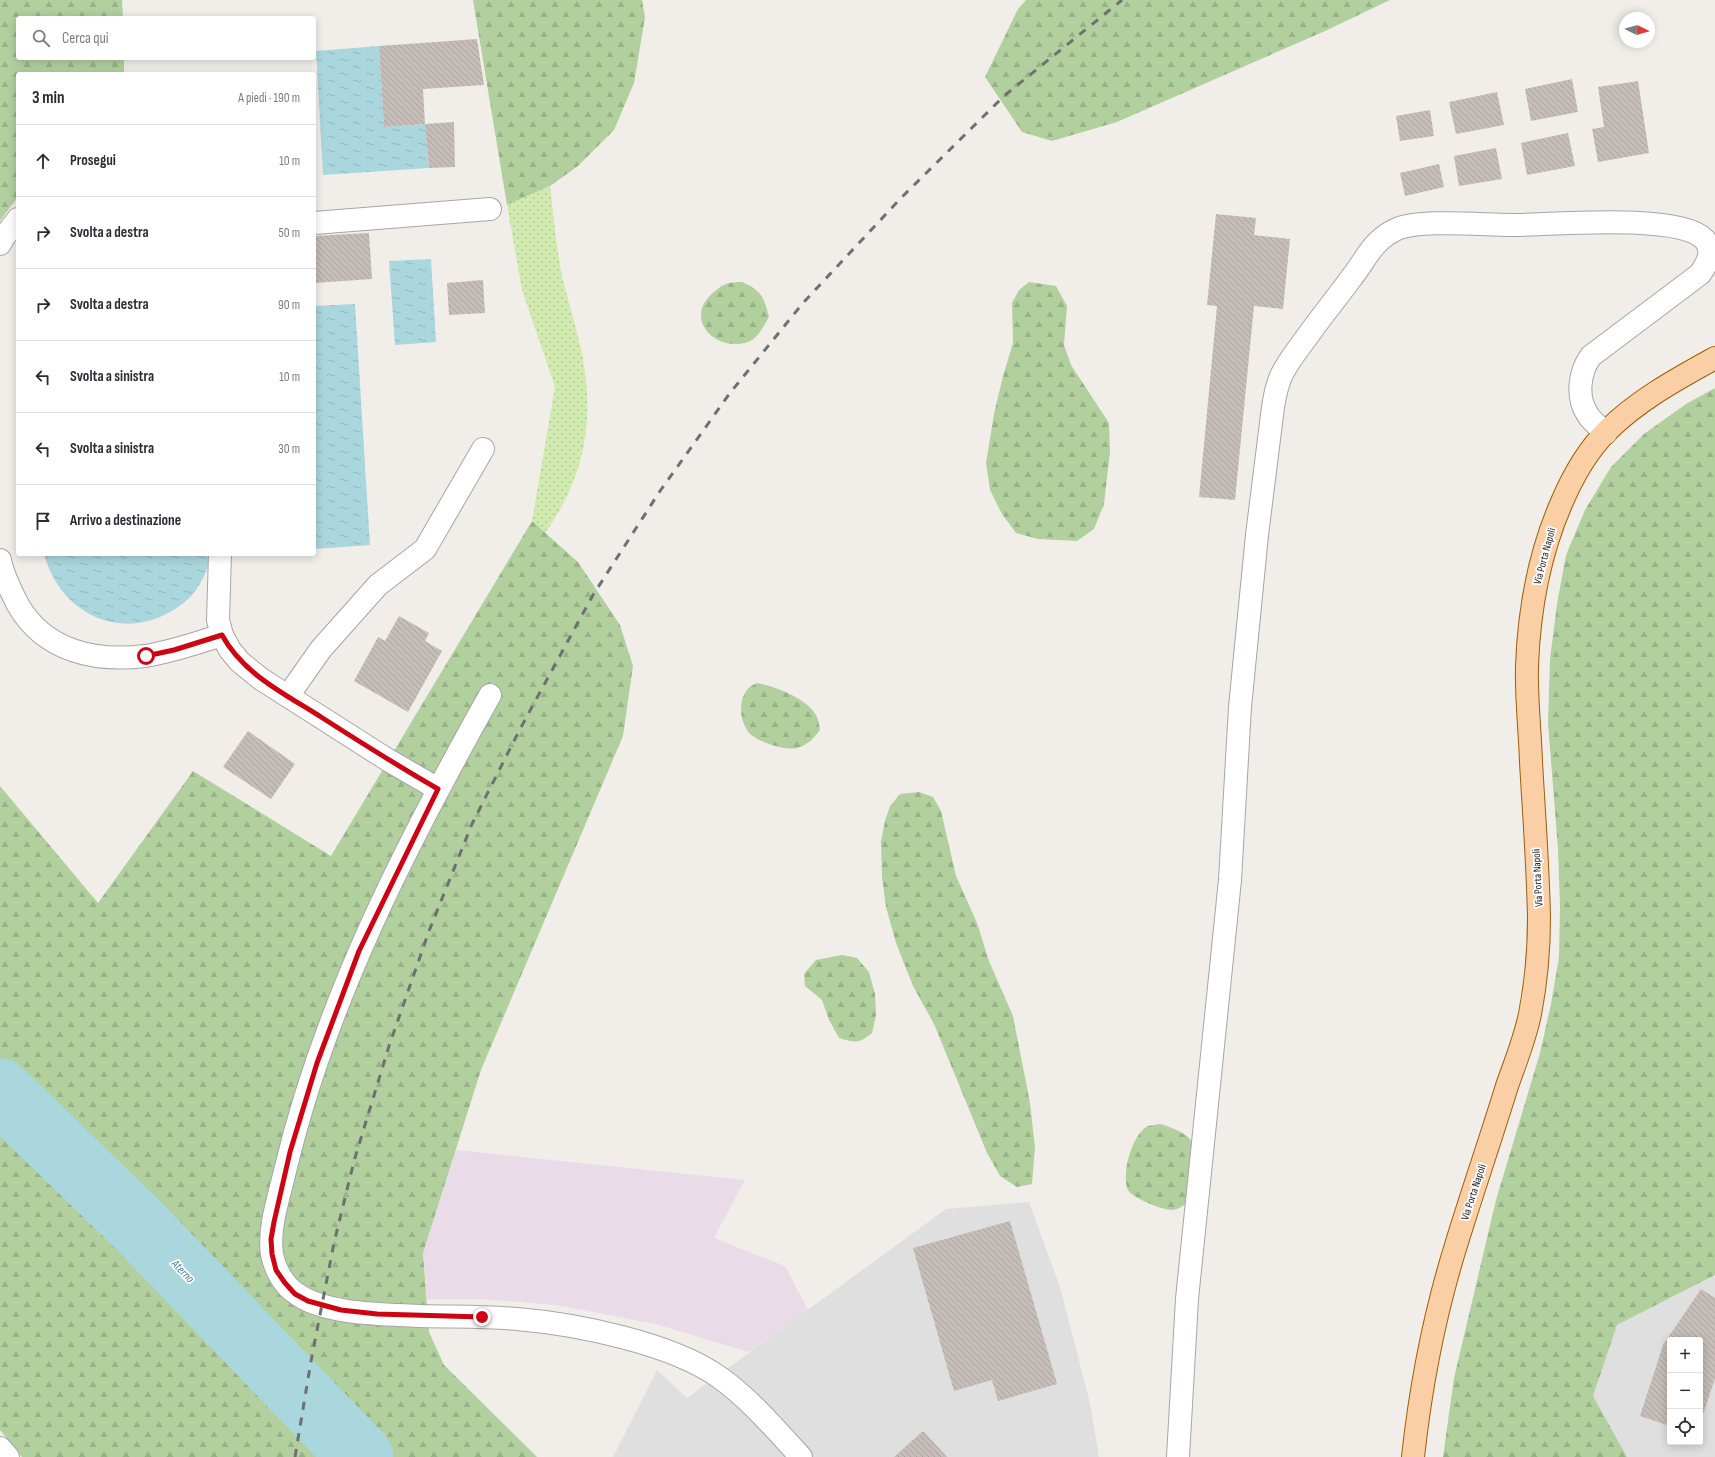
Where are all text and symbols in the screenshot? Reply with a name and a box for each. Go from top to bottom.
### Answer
north arrow [1619,12,1655,48]
search box [16,16,316,60]
icon: search [30,27,52,49]
text: Cerca qui [62,29,109,48]
text: 3 min [32,88,65,108]
text: A piedi · 190 m [238,90,300,106]
icon: ahead [32,150,54,172]
text: Prosegui [70,151,116,170]
text: 10 m [279,153,300,169]
icon: right [32,222,54,244]
text: Svolta a destra [70,223,149,242]
text: 50 m [279,225,300,241]
icon: right [32,294,54,316]
text: Svolta a destra [70,295,149,314]
text: 90 m [278,297,300,313]
icon: left [32,366,54,388]
text: Svolta a sinistra [70,367,154,386]
text: 10 m [279,369,300,385]
icon: left [32,438,54,460]
text: Svolta a sinistra [70,439,154,458]
text: 30 m [278,441,300,457]
icon: arrive [32,510,54,532]
text: Arrivo a destinazione [70,511,181,530]
street label: Via Porta Napoli [1531,526,1558,586]
route start [137,647,155,665]
street label: Via Porta Napoli [1529,849,1546,907]
street label: Via Porta Napoli [1458,1163,1489,1222]
water label: Aterno [167,1256,197,1286]
route end [473,1308,491,1326]
map controls [1667,1337,1703,1445]
button: + [1667,1337,1703,1373]
button: − [1667,1373,1703,1409]
button: locate [1667,1409,1703,1445]

